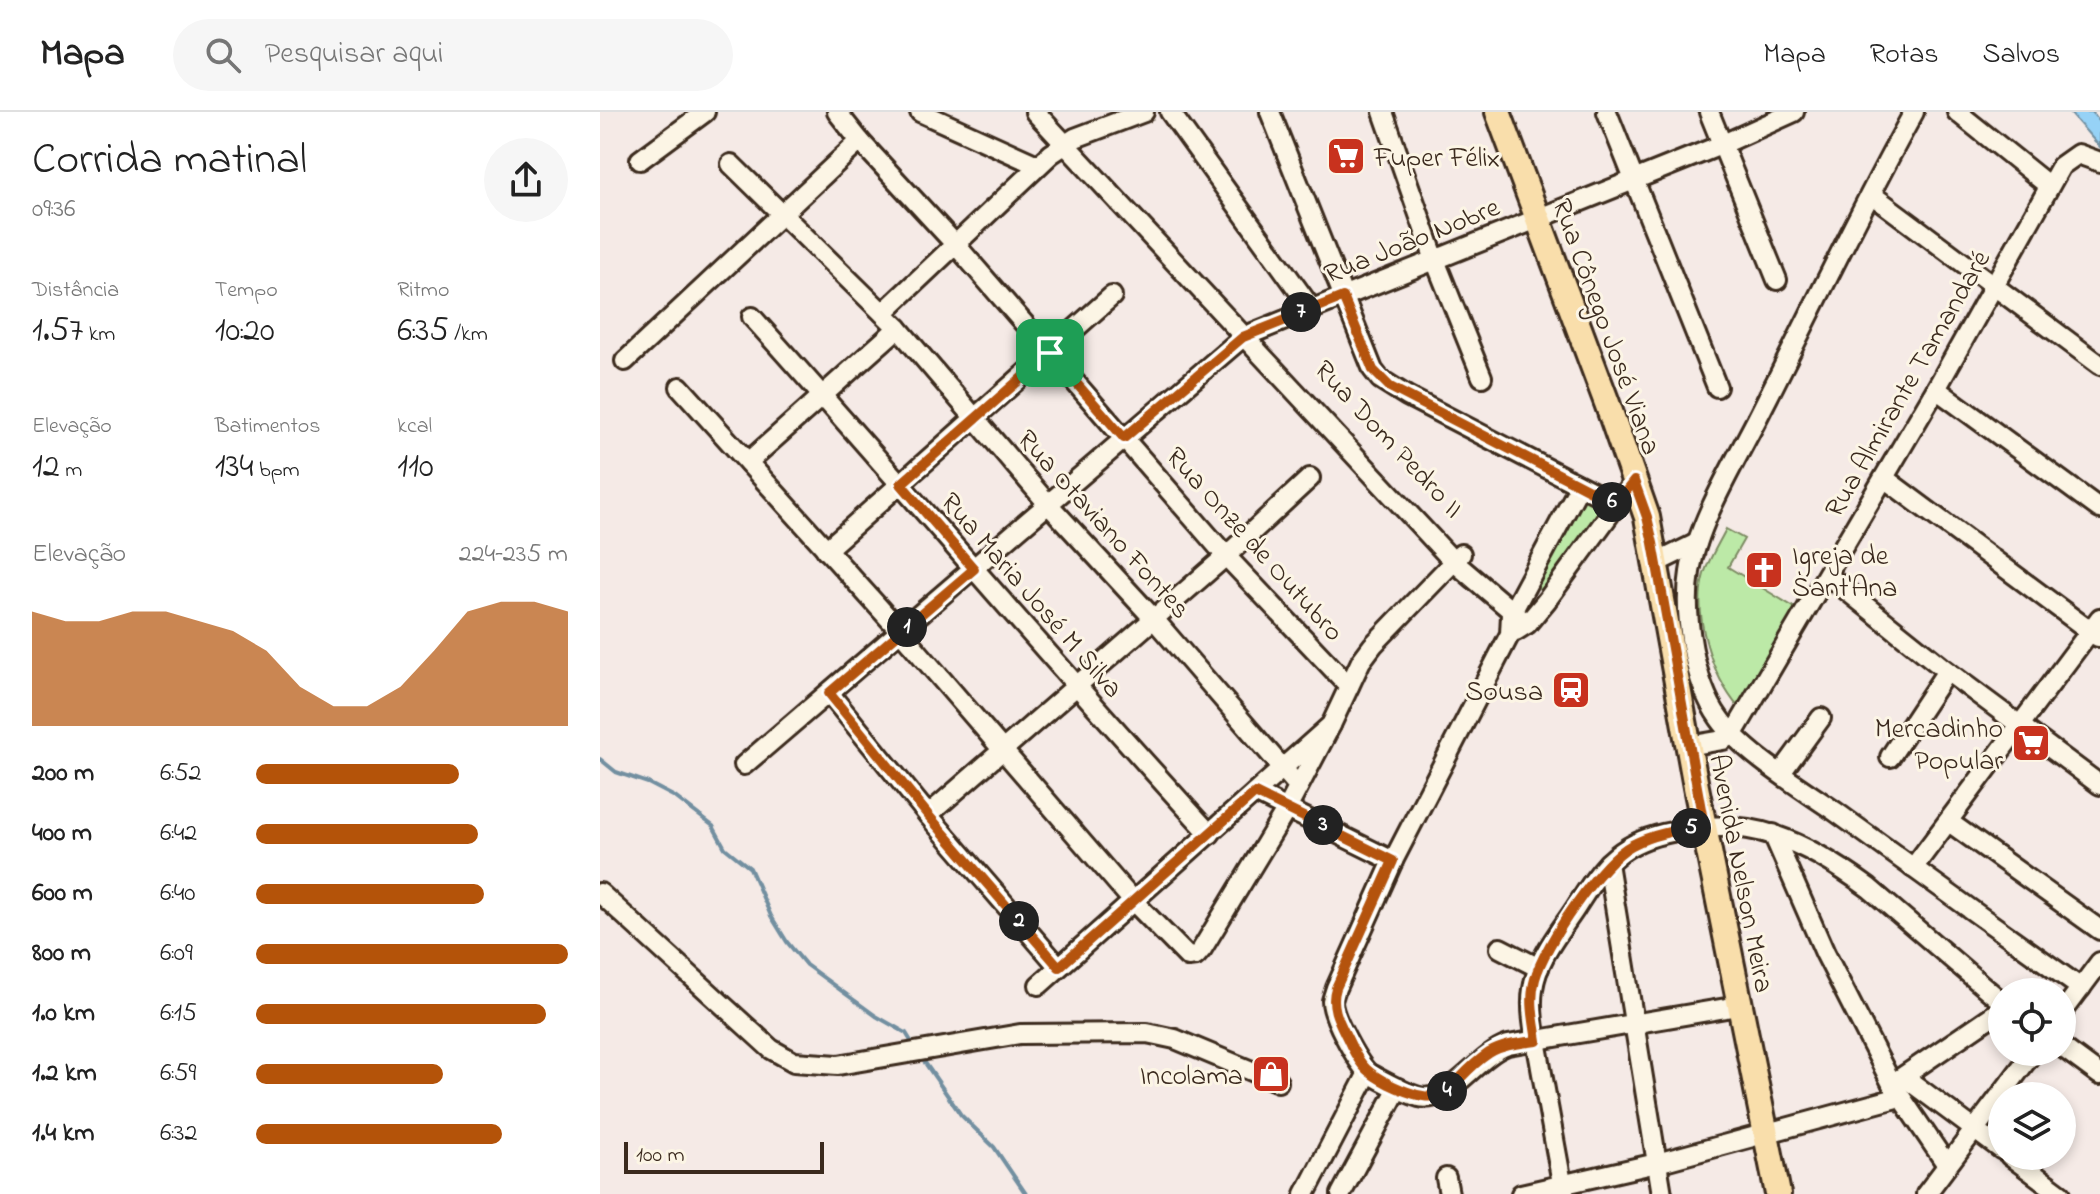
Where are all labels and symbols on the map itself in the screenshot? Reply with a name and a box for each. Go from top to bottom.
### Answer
supermarket icon: Fuper Félix [1325,135,1367,177]
place label: Fuper Félix [1373,139,1500,180]
street label: Rua João Nobre [1318,188,1507,296]
street label: Rua Cônego José Viana [1539,193,1670,461]
street label: Rua Almirante Tamandaré [1816,243,2003,526]
pin: 7 [1281,292,1321,332]
pin [1016,319,1084,387]
street label: Rua Dom Pedro II [1303,352,1472,529]
street label: Rua Otaviano Fontes [1006,421,1199,629]
street label: Rua Onze de Outubro [1155,439,1352,652]
pin: 6 [1592,482,1632,522]
street label: Rua Maria José M Silva [929,484,1132,708]
place label: Igreja de Sant'Ana [1792,537,1897,610]
church icon: Igreja de Sant'Ana [1743,549,1785,591]
pin: 1 [887,607,927,647]
station icon: Sousa [1550,669,1592,711]
place label: Sousa [1465,673,1543,714]
place label: Mercadinho Popular [1875,710,2003,783]
supermarket icon: Mercadinho Popular [2010,722,2052,764]
street label: Avenida Nelson Meira [1696,751,1783,997]
pin: 3 [1303,805,1343,845]
pin: 5 [1671,808,1711,848]
pin: 2 [999,901,1039,941]
shop icon: Incolama [1250,1053,1292,1095]
place label: Incolama [1140,1057,1243,1098]
pin: 4 [1427,1071,1467,1111]
scale bar [624,1138,824,1174]

